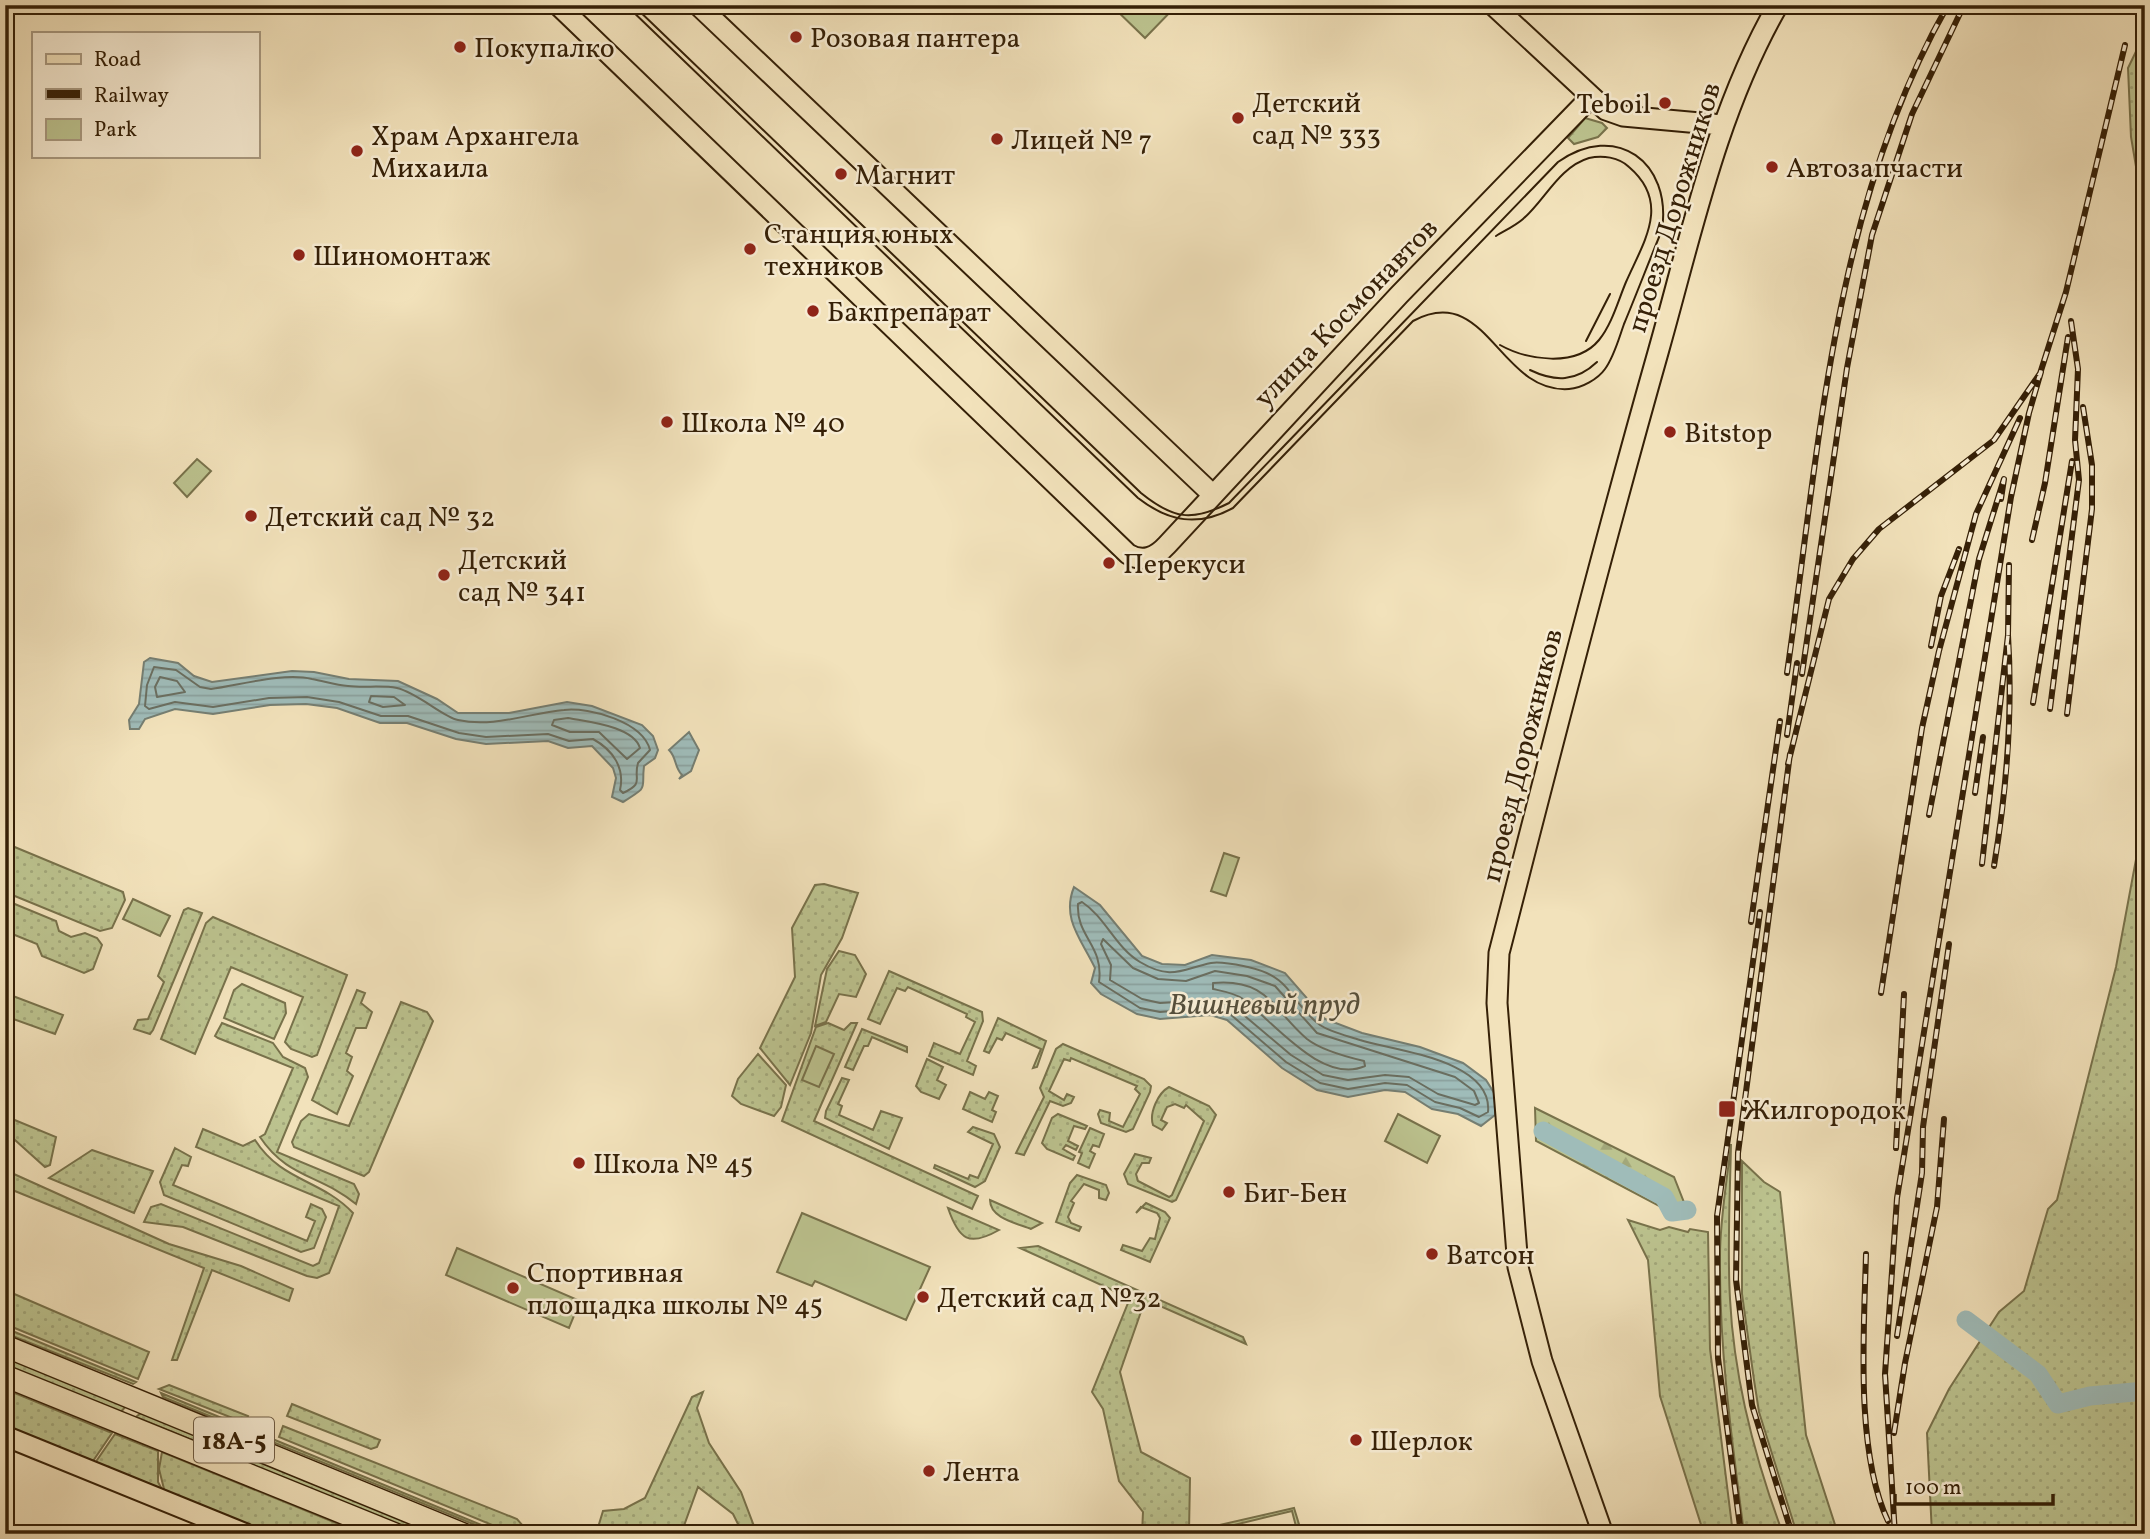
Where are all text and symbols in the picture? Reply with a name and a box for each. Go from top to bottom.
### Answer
place label: Розовая пантера [810,20,1020,59]
marker: Розовая пантера [788,29,804,45]
place label: Покупалко [474,30,615,69]
legend [32,32,259,158]
marker: Покупалко [452,39,468,55]
text: Road [94,46,141,75]
street label: проезд Дорожников [1619,78,1732,338]
text: Railway [94,82,170,111]
place label: Детский сад № 333 [1252,85,1381,156]
place label: Teboil [1576,86,1651,125]
marker: Teboil [1657,95,1673,111]
marker: Детский сад № 333 [1230,110,1246,126]
text: Park [94,116,137,145]
place label: Храм Архангела Михаила [371,118,580,189]
place label: Лицей № 7 [1011,122,1152,161]
marker: Лицей № 7 [989,131,1005,147]
marker: Храм Архангела Михаила [349,143,365,159]
place label: Автозапчасти [1786,150,1963,189]
place label: Магнит [855,157,955,196]
marker: Автозапчасти [1764,159,1780,175]
marker: Магнит [833,166,849,182]
street label: улица Космонавтов [1246,210,1448,417]
place label: Станция юных техников [764,216,954,287]
place label: Шиномонтаж [313,238,491,277]
marker: Станция юных техников [742,241,758,257]
marker: Шиномонтаж [291,247,307,263]
place label: Бакпрепарат [827,294,991,333]
marker: Бакпрепарат [805,303,821,319]
place label: Школа № 40 [681,405,845,444]
marker: Школа № 40 [659,414,675,430]
place label: Bitstop [1684,415,1772,454]
marker: Bitstop [1662,424,1678,440]
place label: Детский сад № 32 [265,499,495,538]
marker: Детский сад № 32 [243,508,259,524]
place label: Детский сад № 341 [458,542,586,613]
place label: Перекуси [1123,546,1246,585]
marker: Перекуси [1101,555,1117,571]
marker: Детский сад № 341 [436,567,452,583]
street label: проезд Дорожников [1473,625,1574,886]
water label: Вишневый пруд [1168,985,1360,1027]
place label: Жилгородок [1743,1092,1906,1131]
marker: Жилгородок [1717,1099,1737,1119]
place label: Школа № 45 [593,1146,753,1185]
marker: Школа № 45 [571,1155,587,1171]
place label: Биг-Бен [1243,1175,1347,1214]
marker: Биг-Бен [1221,1184,1237,1200]
place label: Ватсон [1446,1237,1535,1276]
marker: Ватсон [1424,1246,1440,1262]
place label: Спортивная площадка школы № 45 [527,1255,823,1326]
marker: Спортивная площадка школы № 45 [505,1280,521,1296]
place label: Детский сад №32 [937,1280,1162,1319]
marker: Детский сад №32 [915,1289,931,1305]
road number: 18А-5 [194,1418,274,1462]
place label: Шерлок [1370,1423,1473,1462]
marker: Шерлок [1348,1432,1364,1448]
place label: Лента [943,1454,1020,1493]
scale bar [1895,1462,2052,1506]
marker: Лента [921,1463,937,1479]
text: 100 m [1905,1474,1962,1503]

